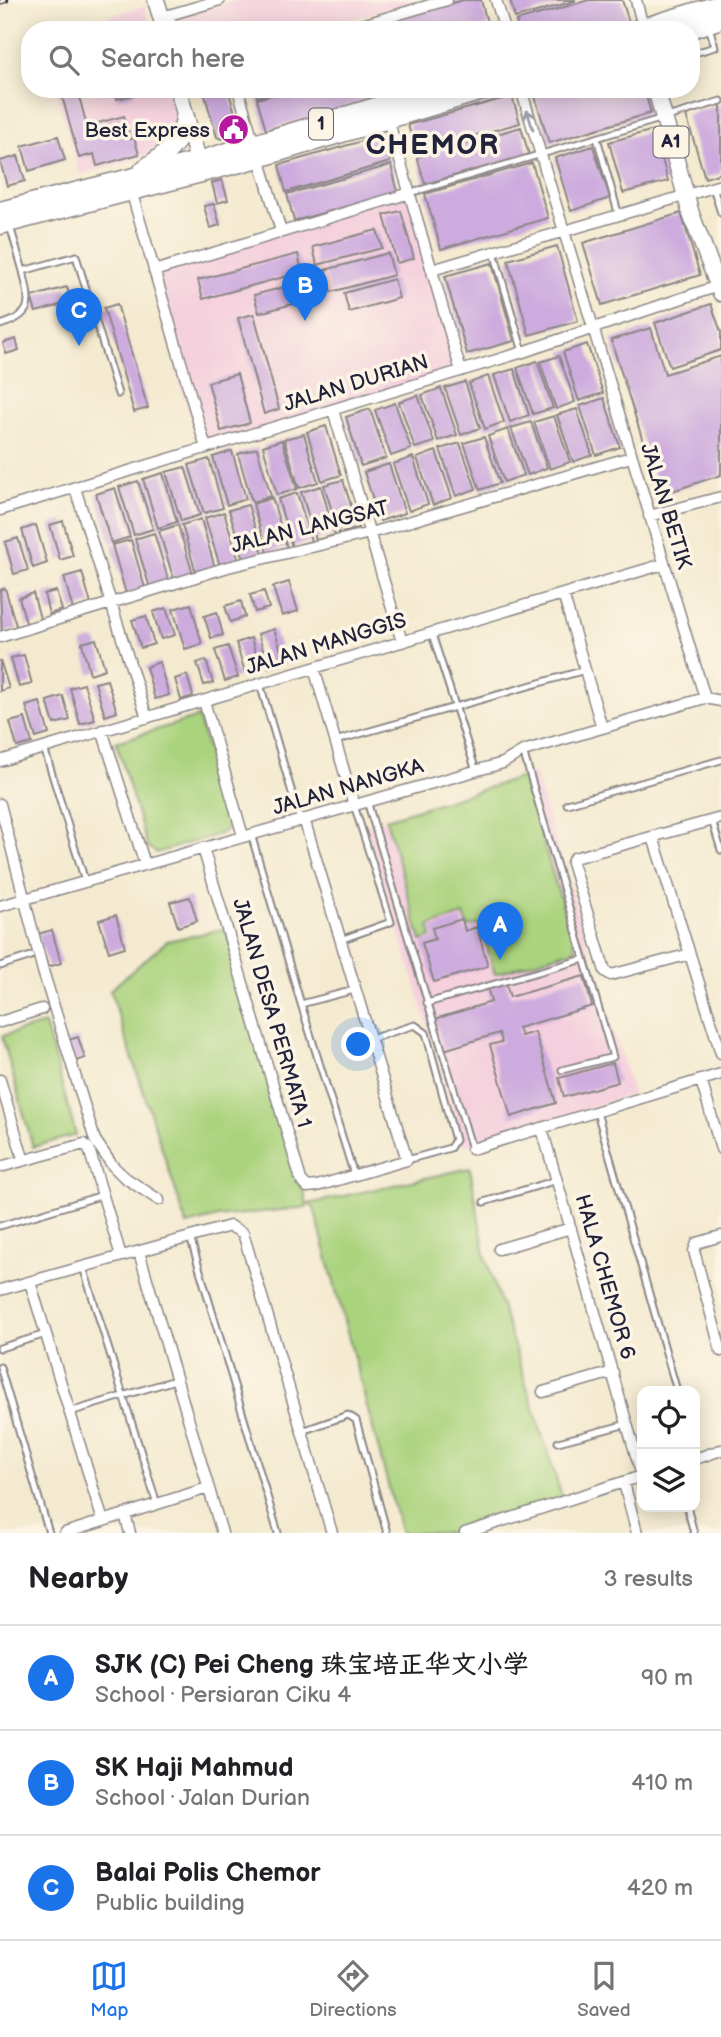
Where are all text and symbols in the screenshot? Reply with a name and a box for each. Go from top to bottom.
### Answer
search box [21,21,700,98]
icon: search [45,41,83,79]
text: Search here [101,44,245,75]
road number: 1 [309,108,333,140]
one-way arrow [522,109,535,131]
public building icon: Best Express [216,113,250,147]
place label: Best Express [84,118,210,143]
road number: A1 [654,126,688,158]
district label: CHEMOR [366,129,500,162]
pin: B [282,263,328,321]
pin: C [56,288,102,346]
street label: JALAN DURIAN [281,349,431,417]
street label: JALAN BETIK [635,440,697,572]
street label: JALAN LANGSAT [229,495,392,559]
street label: JALAN MANGGIS [243,608,409,680]
street label: JALAN NANGKA [270,753,426,820]
street label: JALAN DESA PERMATA 1 [227,895,317,1131]
pin: A [477,902,523,960]
your location [341,1027,375,1061]
street label: HALA CHEMOR 6 [569,1192,641,1363]
map controls [637,1386,700,1512]
button: locate [637,1386,700,1449]
button: layers [637,1449,700,1512]
text: Nearby [28,1561,128,1597]
text: 3 results [604,1565,693,1593]
text: SJK (C) Pei Cheng 珠宝培正华文小学 [95,1650,529,1681]
text: A [44,1664,58,1692]
text: 90 m [641,1664,693,1692]
text: School · Persiaran Ciku 4 [95,1681,351,1709]
text: SK Haji Mahmud [95,1753,293,1784]
text: B [43,1769,59,1797]
text: 410 m [631,1769,693,1797]
text: School · Jalan Durian [95,1784,310,1812]
text: Balai Polis Chemor [95,1858,321,1889]
text: C [43,1874,59,1902]
text: 420 m [627,1874,693,1902]
text: Public building [95,1889,245,1917]
tab: Map [90,1957,129,2022]
tab: Directions [309,1957,397,2022]
tab: Saved [577,1957,631,2022]

